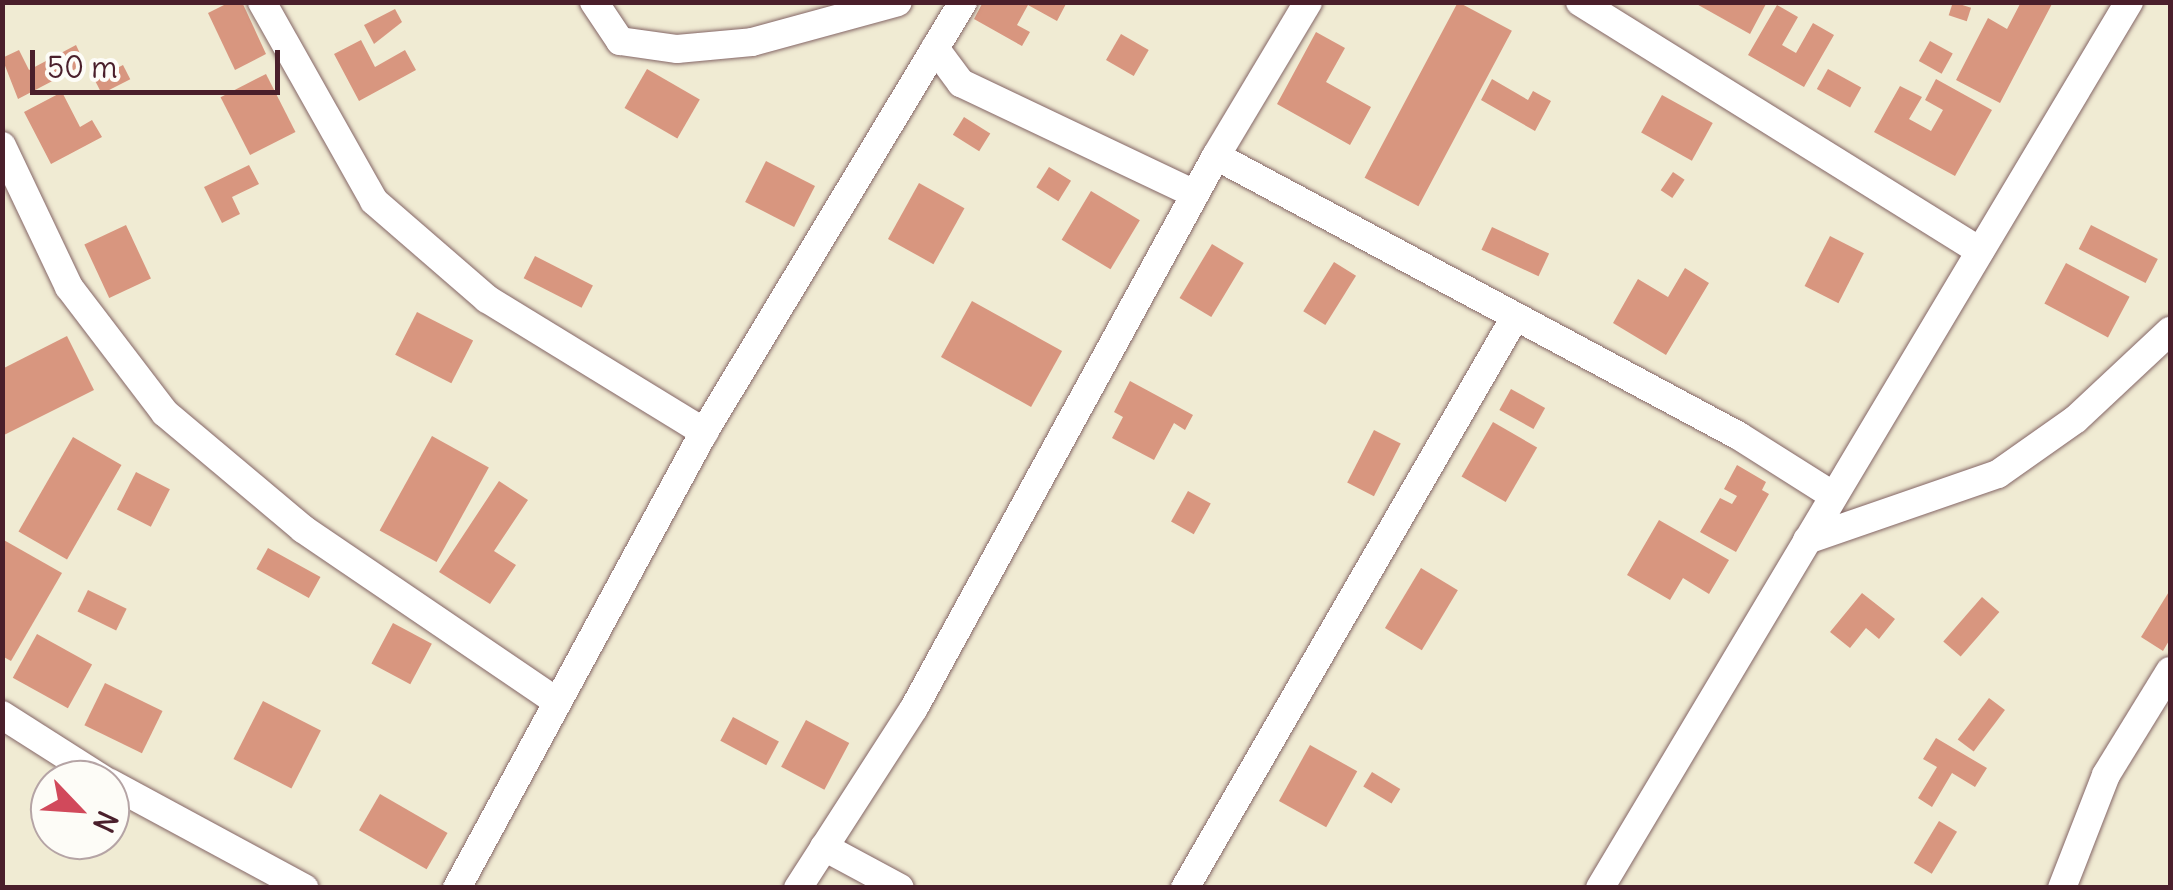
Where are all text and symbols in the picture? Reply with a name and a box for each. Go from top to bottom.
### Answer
scale bar [35,30,285,92]
text: 50 m [47,48,117,86]
north arrow [30,760,130,860]
text: N [85,805,126,838]

